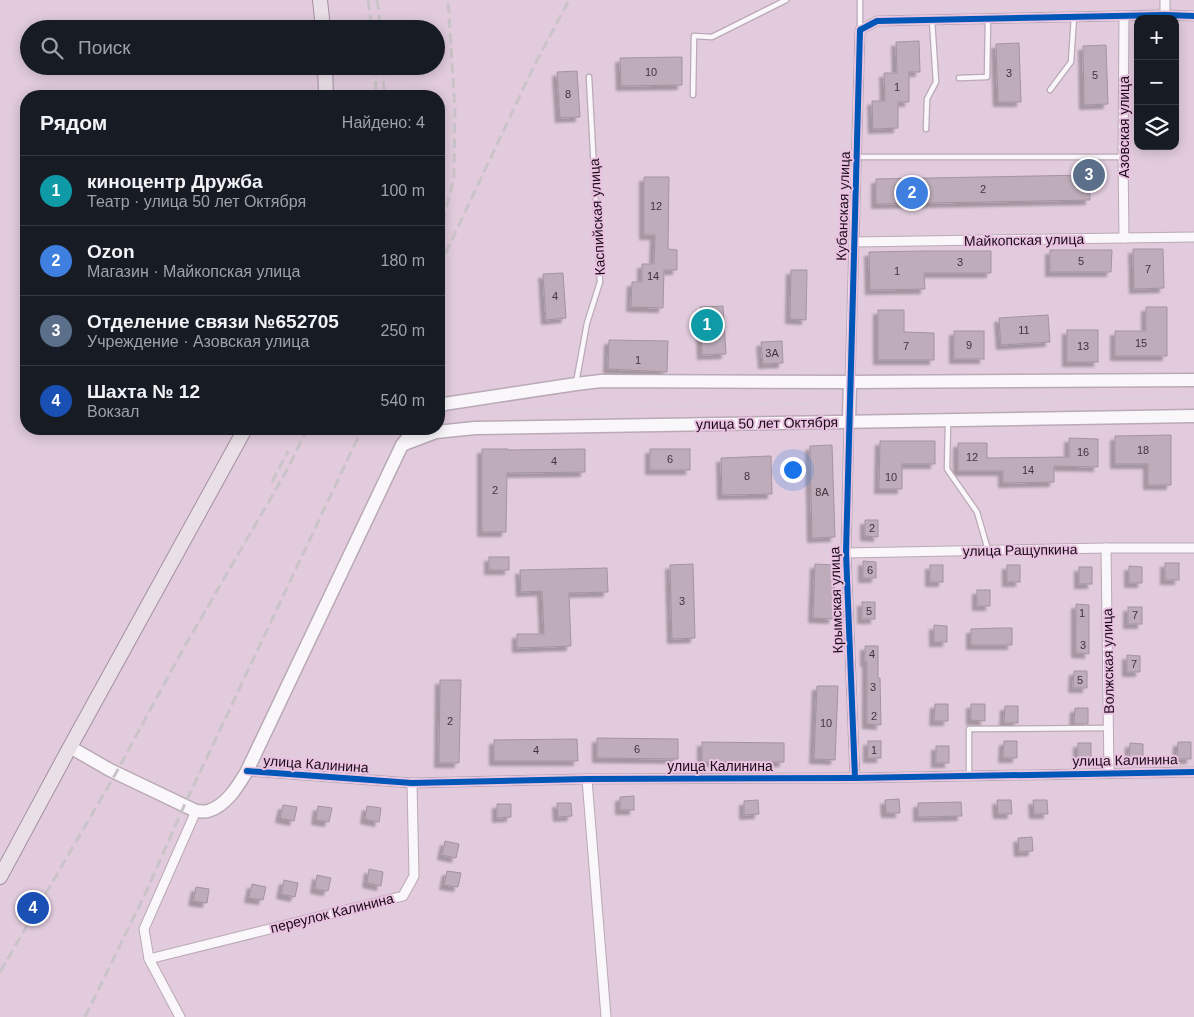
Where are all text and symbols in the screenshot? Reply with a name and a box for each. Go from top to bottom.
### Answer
map controls [1134,15,1179,150]
button: + [1134,15,1179,60]
search box [20,20,445,75]
icon: search [38,34,66,62]
text: Поиск [78,37,131,58]
button: − [1134,60,1179,105]
house number: 10 [645,66,657,78]
house number: 3 [1006,67,1012,79]
house number: 5 [1092,69,1098,81]
street label: Азовская улица [1116,76,1132,178]
house number: 1 [894,81,900,93]
house number: 8 [565,88,571,100]
button: layers [1134,105,1179,150]
text: Рядом [40,111,107,134]
text: Найдено: 4 [342,114,425,131]
street label: Кубанская улица [833,151,853,261]
pin: 3 [1073,156,1105,194]
street label: Каспийская улица [586,158,608,276]
text: киноцентр Дружба [87,171,263,192]
pin: 2 [896,174,928,212]
text: 1 [52,182,60,199]
text: 100 m [381,182,425,199]
house number: 2 [980,183,986,195]
text: Театр · улица 50 лет Октября [87,193,306,210]
house number: 12 [650,200,662,212]
street label: Майкопская улица [964,231,1084,249]
text: Ozon [87,241,135,262]
text: 2 [52,252,60,269]
text: 180 m [381,252,425,269]
house number: 5 [1078,255,1084,267]
house number: 3 [957,256,963,268]
text: Магазин · Майкопская улица [87,263,300,280]
house number: 7 [1145,263,1151,275]
house number: 1 [894,265,900,277]
house number: 14 [647,270,659,282]
house number: 4 [552,290,558,302]
pin: 1 [691,306,723,344]
text: Отделение связи №652705 [87,311,339,332]
text: 3 [52,322,60,339]
text: 250 m [381,322,425,339]
house number: 11 [1018,324,1030,336]
text: Учреждение · Азовская улица [87,333,309,350]
house number: 15 [1135,337,1147,349]
house number: 9 [966,339,972,351]
house number: 7 [903,340,909,352]
house number: 13 [1077,340,1089,352]
house number: 3А [765,347,779,359]
house number: 1 [635,354,641,366]
text: Шахта № 12 [87,381,200,402]
text: 4 [52,392,60,409]
text: 540 m [381,392,425,409]
text: Вокзал [87,403,139,420]
street label: улица 50 лет Октября [696,414,838,432]
house number: 18 [1137,444,1149,456]
house number: 16 [1077,446,1089,458]
house number: 12 [966,451,978,463]
house number: 6 [667,453,673,465]
house number: 4 [551,455,557,467]
your location [780,457,806,483]
house number: 14 [1022,464,1034,476]
house number: 8 [744,470,750,482]
house number: 10 [885,471,897,483]
house number: 2 [492,484,498,496]
house number: 8А [815,486,829,498]
house number: 2 [869,522,875,534]
street label: улица Ращупкина [962,541,1078,559]
street label: Крымская улица [826,546,846,654]
house number: 6 [867,564,873,576]
house number: 3 [679,595,685,607]
house number: 5 [866,605,872,617]
house number: 1 [1079,607,1085,619]
street label: Волжская улица [1099,608,1117,714]
house number: 7 [1132,609,1138,621]
house number: 3 [1080,639,1086,651]
house number: 4 [869,648,875,660]
house number: 7 [1131,658,1137,670]
house number: 5 [1077,674,1083,686]
house number: 3 [870,681,876,693]
house number: 2 [871,710,877,722]
house number: 2 [447,715,453,727]
house number: 10 [820,717,832,729]
house number: 6 [634,743,640,755]
house number: 4 [533,744,539,756]
house number: 1 [871,744,877,756]
street label: улица Калинина [1072,751,1178,769]
street label: улица Калинина [263,752,369,776]
street label: улица Калинина [667,758,773,774]
pin: 4 [17,889,49,927]
street label: переулок Калинина [269,890,396,936]

